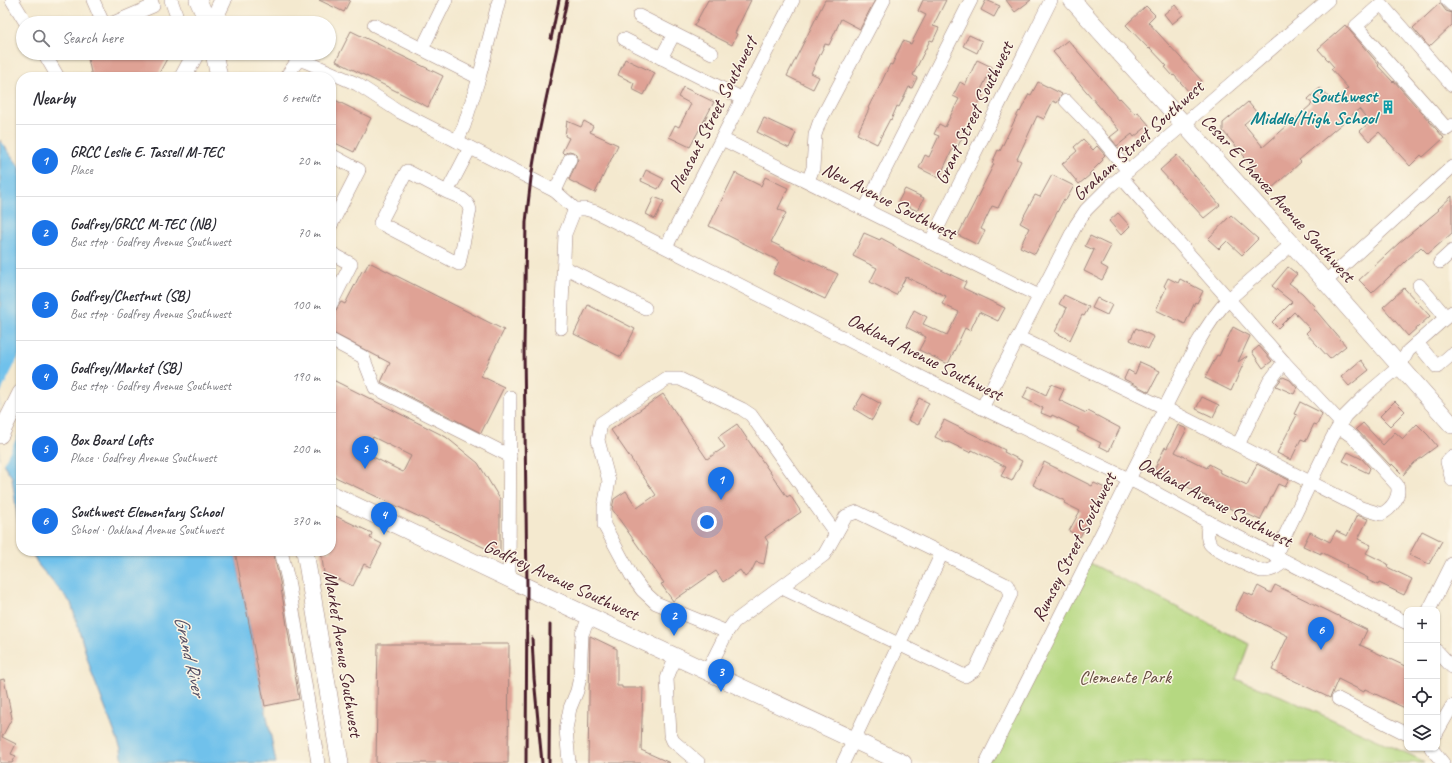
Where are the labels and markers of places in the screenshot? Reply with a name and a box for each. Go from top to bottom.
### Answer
place label: Southwest Middle/High School [1250,84,1381,130]
building icon: Southwest Middle/High School [1380,99,1396,115]
pin: 5 [352,436,378,469]
pin: 1 [708,467,734,500]
pin: 4 [371,502,397,535]
pin: 2 [661,603,687,636]
pin: 6 [1308,617,1334,650]
pin: 3 [708,659,734,692]

